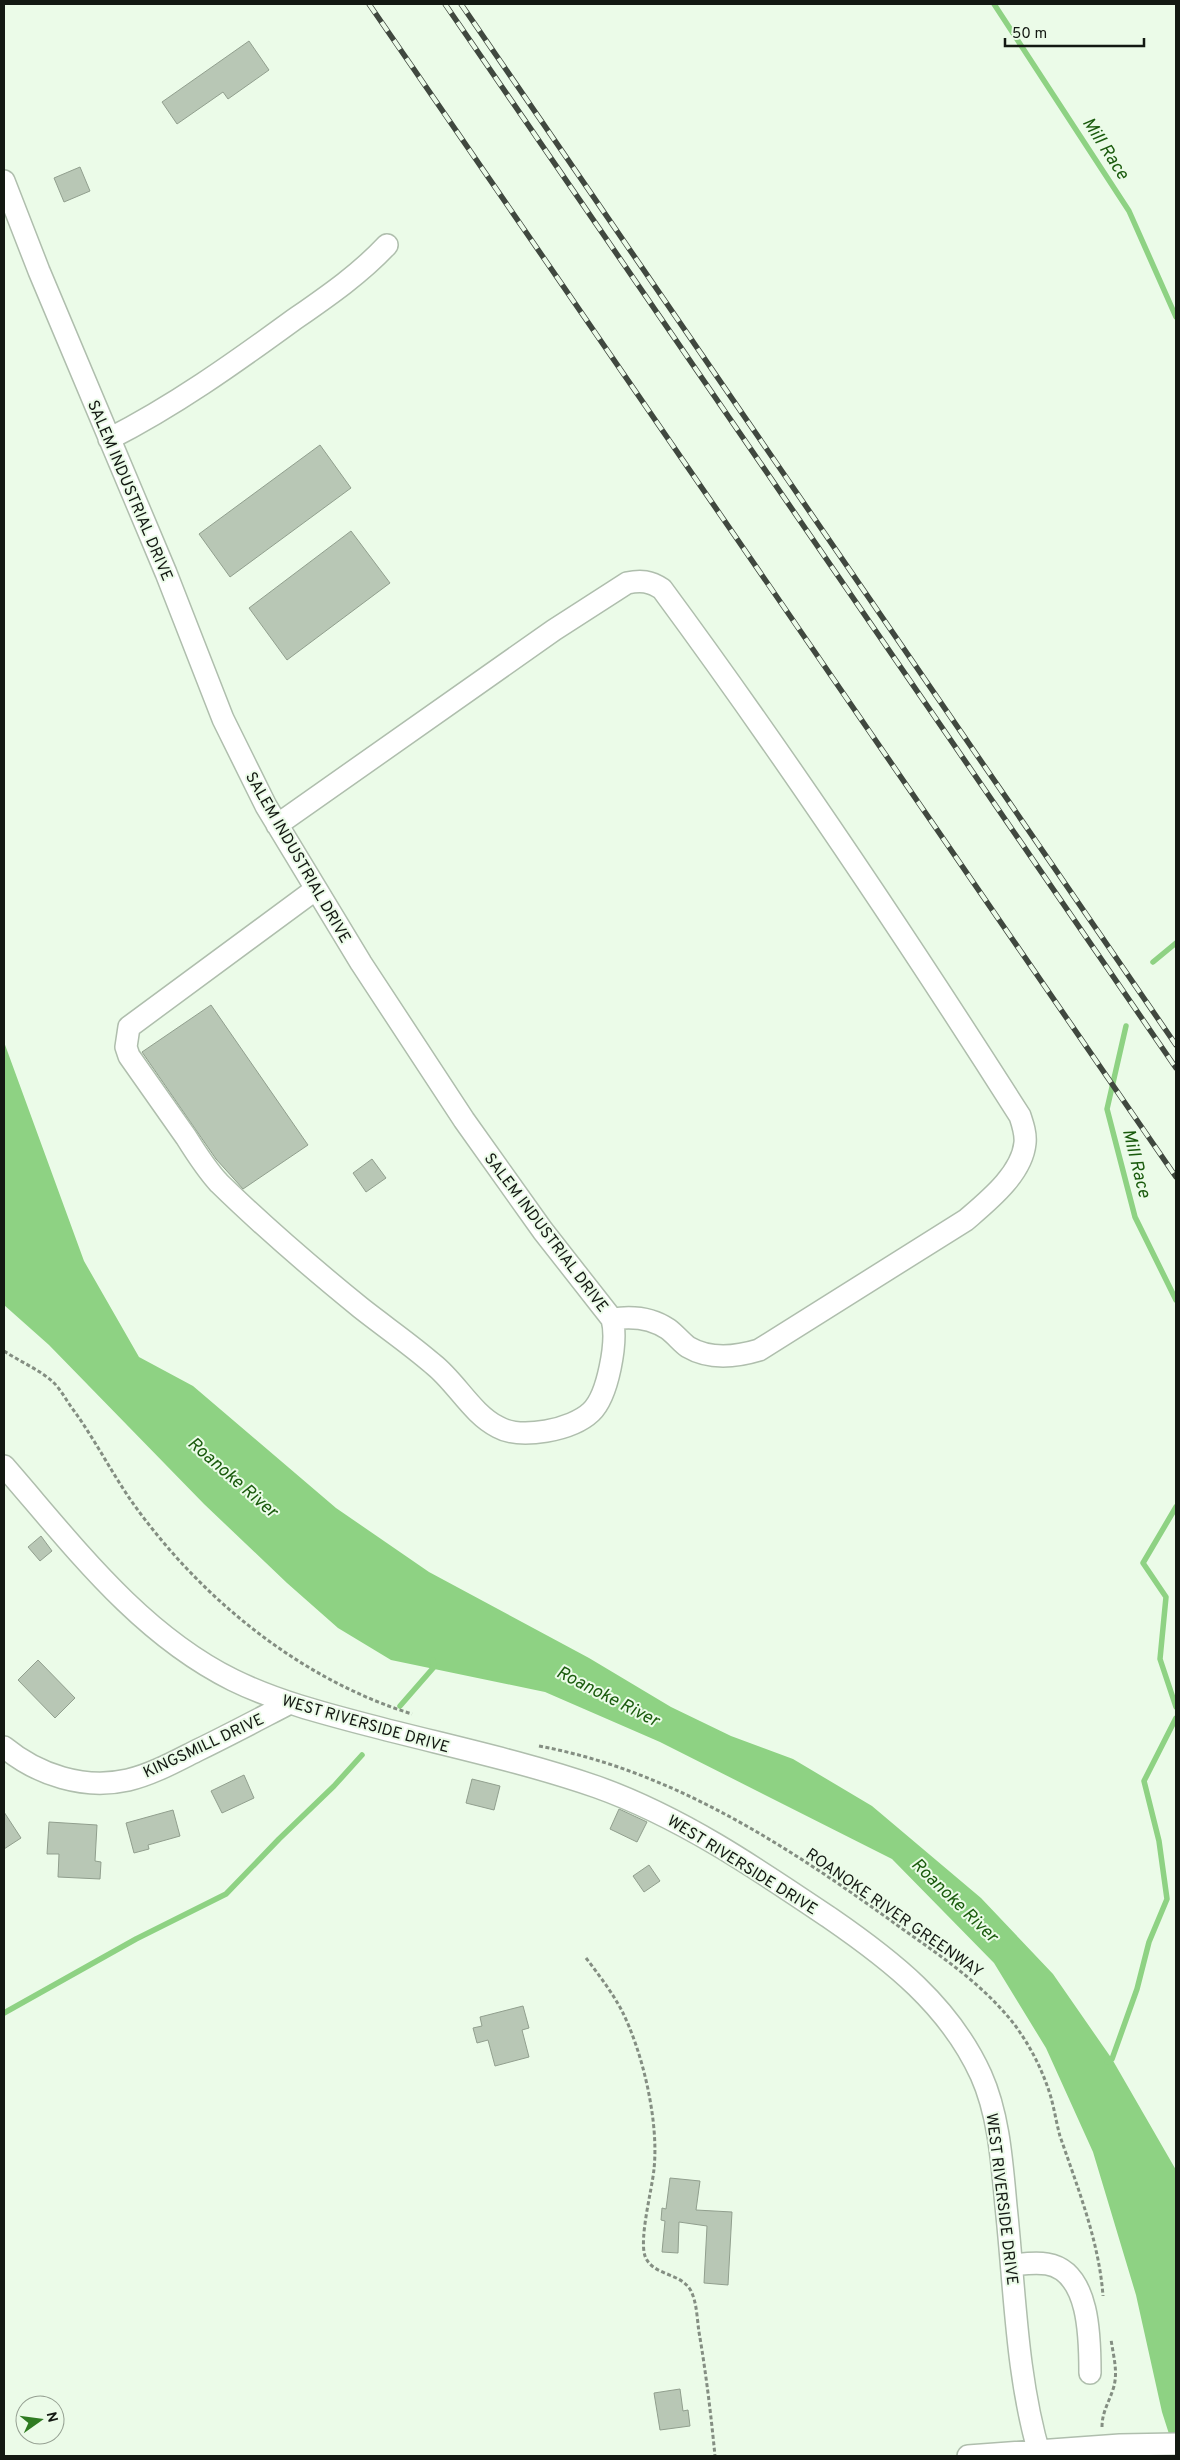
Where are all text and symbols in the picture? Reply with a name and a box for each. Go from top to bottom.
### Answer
scale bar [1005,15,1144,47]
text: 50 m [1012,25,1047,44]
water label: Mill Race [1076,113,1134,185]
street label: SALEM INDUSTRIAL DRIVE [82,397,176,584]
street label: SALEM INDUSTRIAL DRIVE [240,769,355,947]
water label: Mill Race [1116,1127,1155,1201]
street label: SALEM INDUSTRIAL DRIVE [479,1150,612,1317]
water label: Roanoke River [182,1433,284,1525]
water label: Roanoke River [552,1662,664,1734]
street label: WEST RIVERSIDE DRIVE [279,1691,452,1758]
street label: KINGSMILL DRIVE [140,1710,267,1784]
street label: WEST RIVERSIDE DRIVE [663,1811,821,1920]
street label: ROANOKE RIVER GREENWAY [801,1845,986,1983]
water label: Roanoke River [906,1854,1004,1950]
street label: WEST RIVERSIDE DRIVE [981,2112,1022,2287]
north arrow [15,2395,65,2445]
text: N [42,2410,61,2424]

